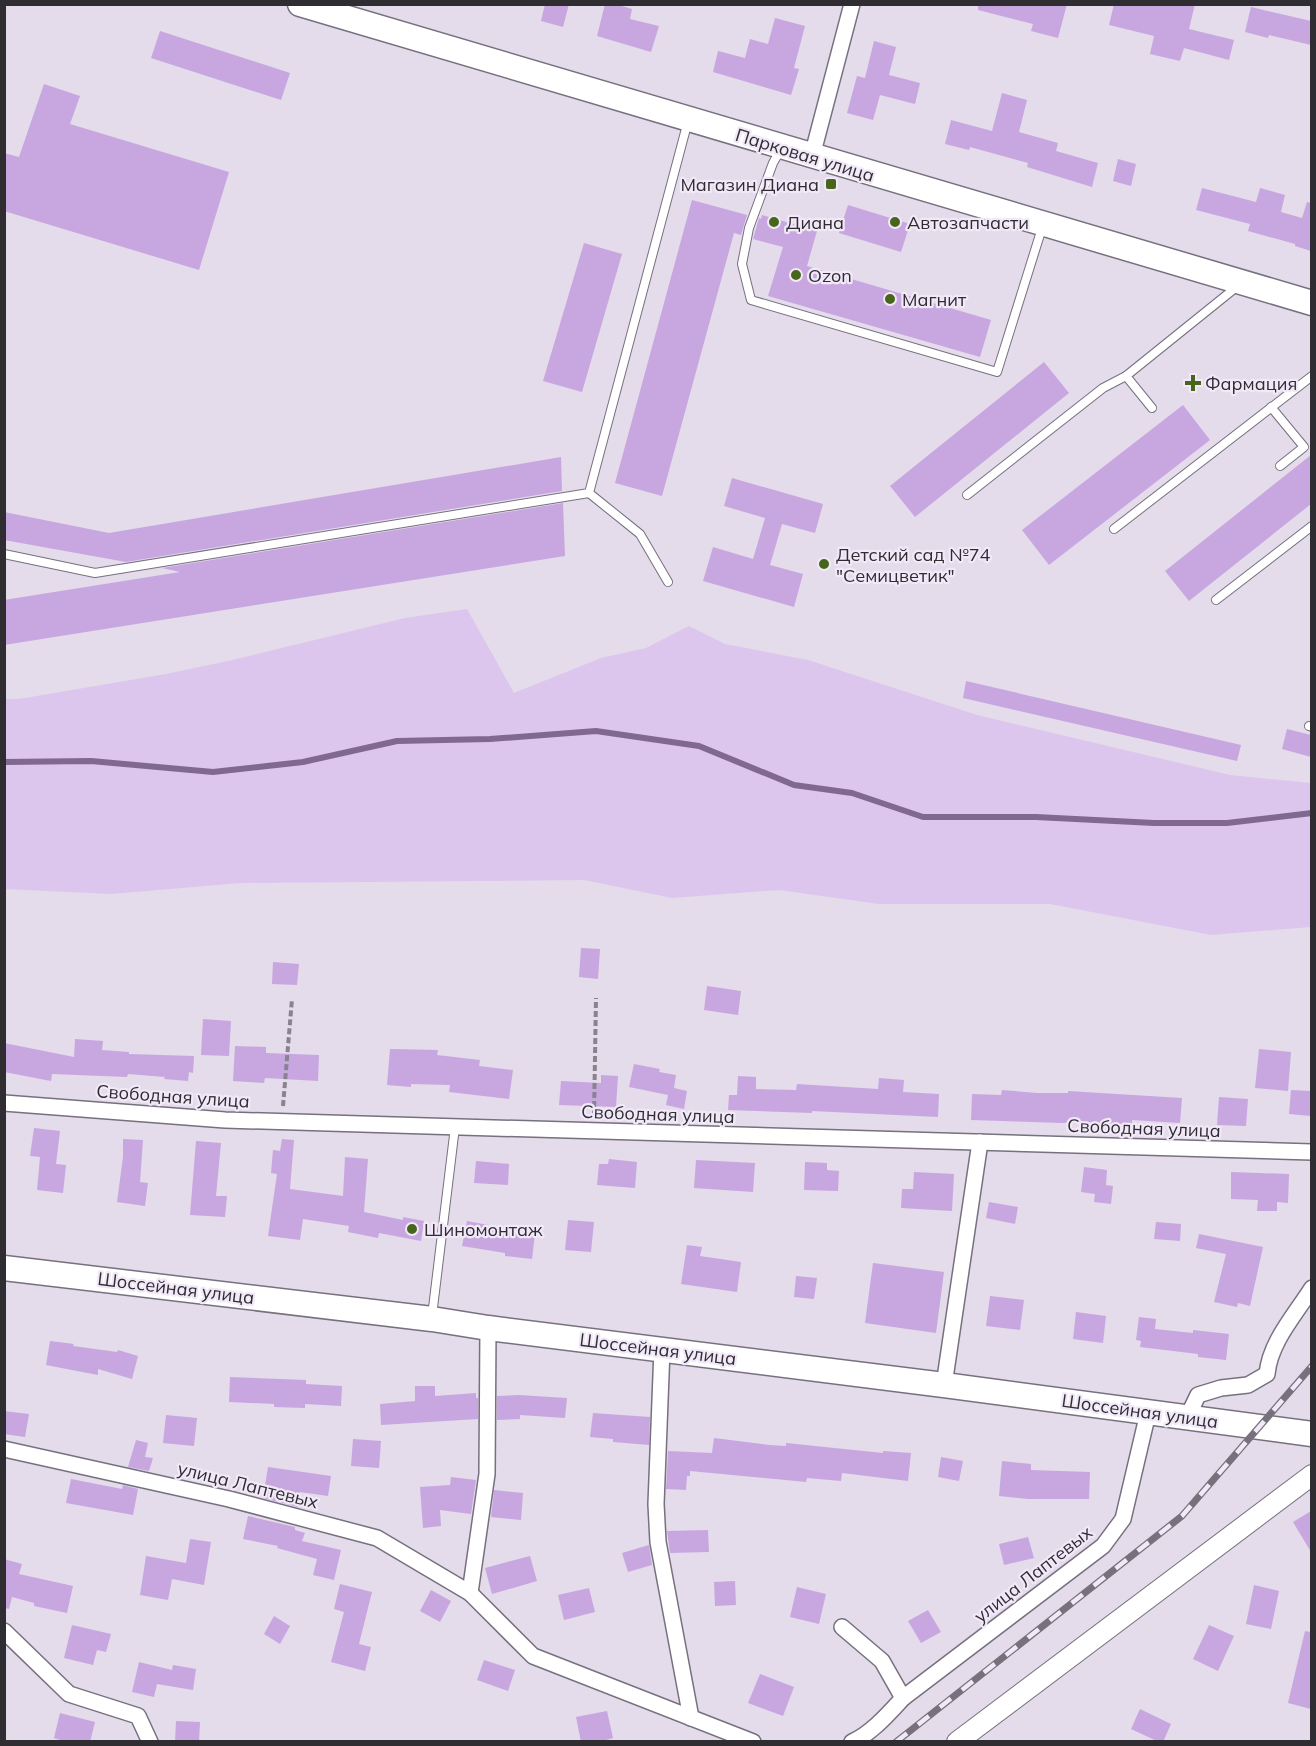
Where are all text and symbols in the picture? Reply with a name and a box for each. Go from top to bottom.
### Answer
street label: Парковая улица [733,123,877,187]
place label: Магазин Диана [680,173,819,196]
marker: Магазин Диана [824,177,838,191]
place label: Диана [786,211,844,234]
place label: Автозапчасти [907,211,1029,234]
marker: Диана [767,215,781,229]
marker: Автозапчасти [888,215,902,229]
place label: Ozon [808,264,852,287]
marker: Ozon [789,268,803,282]
place label: Магнит [902,288,967,311]
marker: Магнит [883,292,897,306]
place label: Фармация [1205,372,1297,395]
marker: Фармация [1186,376,1200,390]
place label: Детский сад №74 "Семицветик" [836,543,991,587]
marker: Детский сад №74 "Семицветик" [817,557,831,571]
street label: Свободная улица [96,1079,250,1113]
street label: Свободная улица [581,1100,735,1128]
street label: Свободная улица [1067,1114,1221,1142]
place label: Шиномонтаж [424,1218,543,1241]
marker: Шиномонтаж [405,1222,419,1236]
street label: Шоссейная улица [96,1267,256,1309]
street label: Шоссейная улица [578,1328,738,1370]
street label: Шоссейная улица [1060,1389,1220,1433]
street label: улица Лаптевых [175,1456,321,1514]
street label: улица Лаптевых [969,1521,1097,1627]

